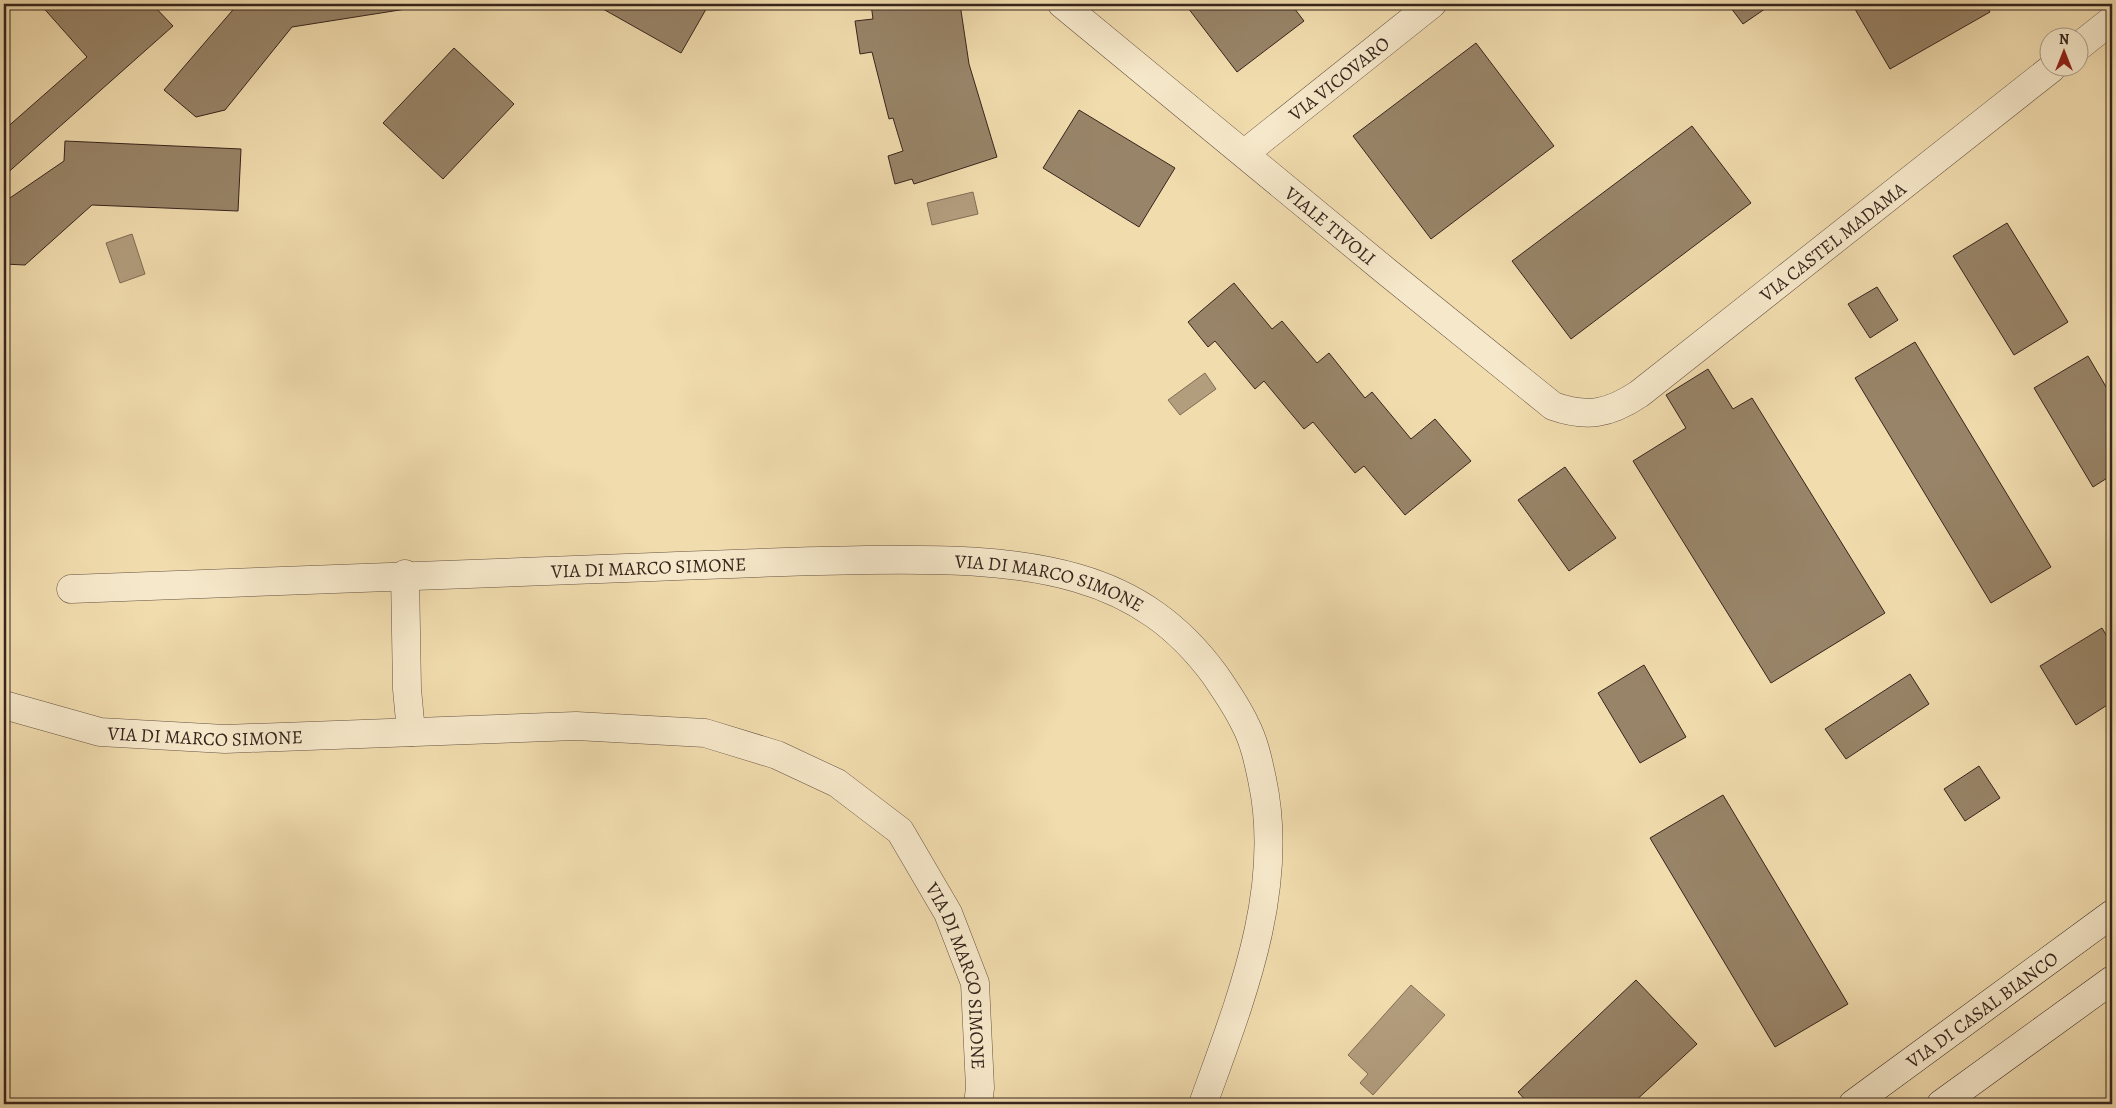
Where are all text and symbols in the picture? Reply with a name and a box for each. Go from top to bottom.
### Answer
north arrow [2038,28,2088,78]
text: N [2059,30,2069,49]
street label: VIA VICOVARO [1283,31,1395,128]
street label: VIA CASTEL MADAMA [1754,176,1912,309]
street label: VIALE TIVOLI [1278,180,1381,272]
street label: VIA DI MARCO SIMONE [953,549,1149,618]
street label: VIA DI MARCO SIMONE [550,551,747,585]
street label: VIA DI MARCO SIMONE [106,720,303,753]
street label: VIA DI MARCO SIMONE [918,877,991,1070]
street label: VIA DI CASAL BIANCO [1901,946,2064,1075]

